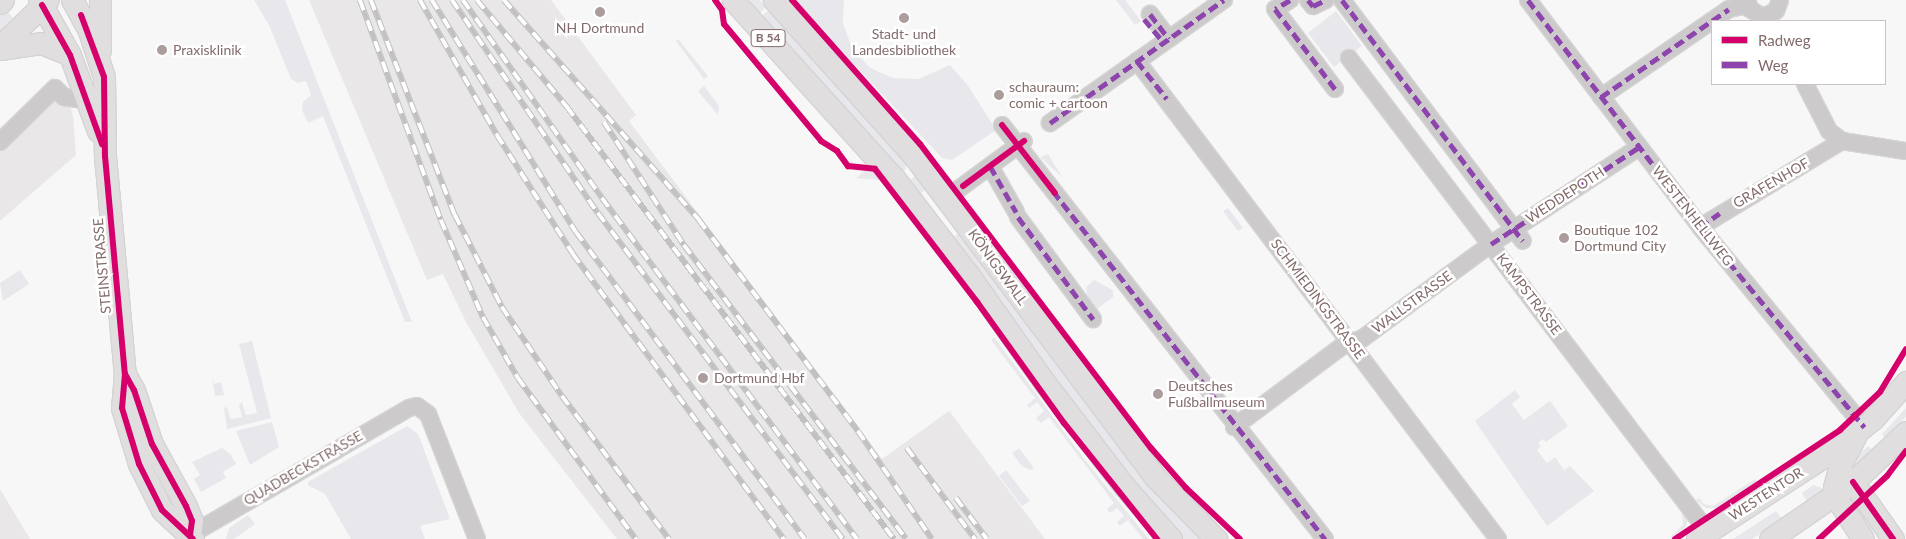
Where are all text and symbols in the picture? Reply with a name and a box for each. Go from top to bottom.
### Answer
marker: NH Dortmund [594,6,606,18]
marker: Stadt- und Landesbibliothek [898,12,910,24]
place label: NH Dortmund [556,20,644,36]
legend [1711,20,1886,85]
place label: Stadt- und Landesbibliothek [852,26,956,58]
road number: B 54 [750,28,786,48]
text: Radweg [1758,31,1811,49]
place label: Praxisklinik [173,42,242,58]
marker: Praxisklinik [155,43,169,57]
text: Weg [1758,56,1788,74]
place label: schauraum: comic + cartoon [1009,79,1108,111]
marker: schauraum: comic + cartoon [993,89,1005,101]
street label: GRAFENHOF [1730,154,1812,212]
street label: WEDDEPOTH [1523,163,1607,227]
street label: WESTENHELLWEG [1649,163,1737,269]
street label: STEINSTRASSE [89,217,115,315]
place label: Boutique 102 Dortmund City [1574,222,1666,254]
street label: KÖNIGSWALL [965,226,1031,308]
marker: Boutique 102 Dortmund City [1558,232,1570,244]
street label: SCHMIEDINGSTRASSE [1268,236,1368,362]
street label: KAMPSTRASSE [1493,250,1565,338]
street label: WALLSTRASSE [1369,267,1455,337]
place label: Dortmund Hbf [714,370,804,386]
marker: Dortmund Hbf [696,371,710,385]
place label: Deutsches Fußballmuseum [1168,378,1265,411]
marker: Deutsches Fußballmuseum [1152,388,1164,400]
street label: QUADBECKSTRASSE [241,427,365,509]
street label: WESTENTOR [1726,464,1806,524]

